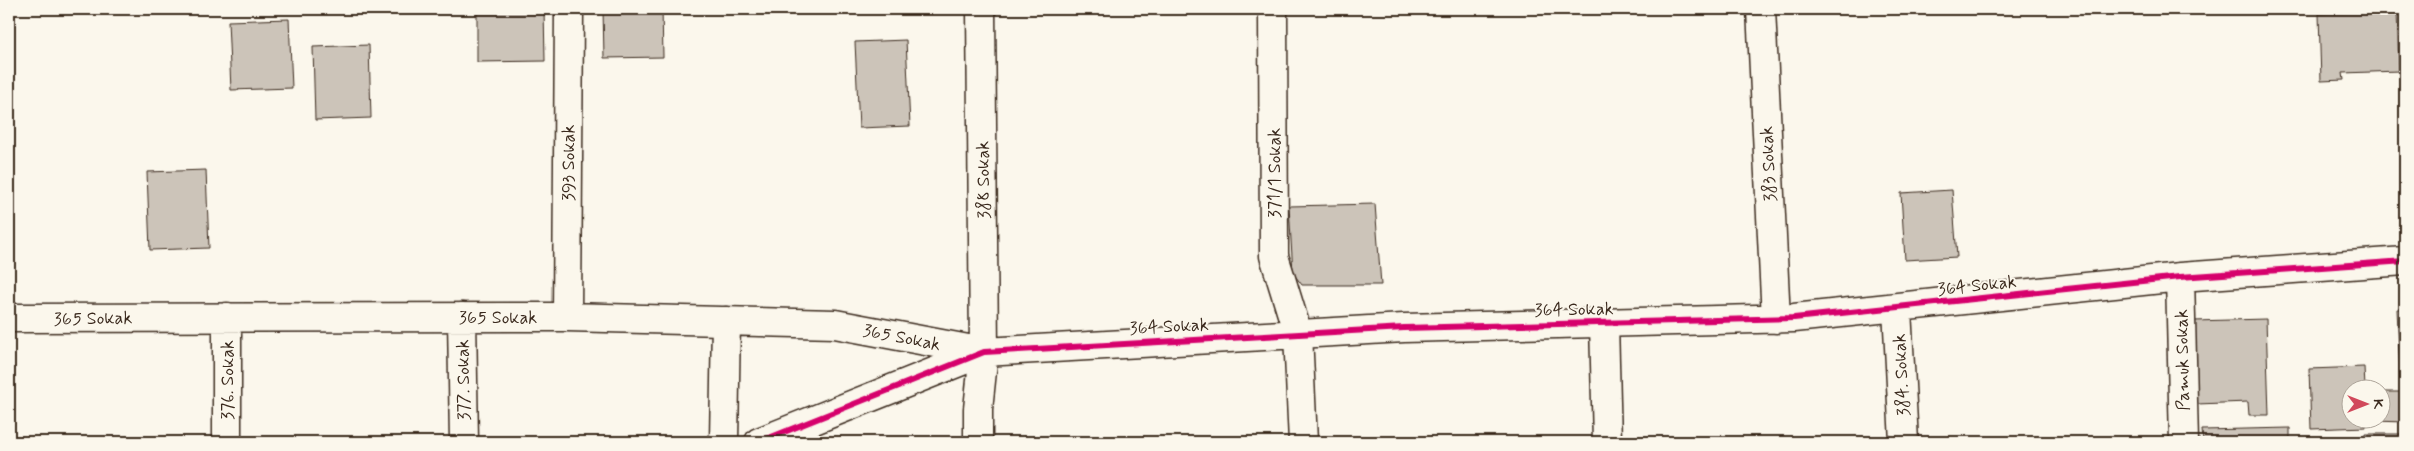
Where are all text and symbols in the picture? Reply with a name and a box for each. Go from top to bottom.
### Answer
street label: 393 Sokak [557,125,581,201]
street label: 383 Sokak [1755,125,1783,202]
street label: 371/1 Sokak [1263,128,1287,218]
street label: 388 Sokak [971,141,997,219]
street label: 364 Sokak [1937,270,2018,302]
street label: 364 Sokak [1534,297,1614,323]
street label: 365 Sokak [54,306,133,332]
street label: 365 Sokak [459,306,537,330]
street label: Pamuk Sokak [2170,309,2196,411]
street label: 364 Sokak [1129,313,1209,341]
street label: 365 Sokak [861,319,943,357]
street label: 384. Sokak [1888,333,1916,417]
street label: 377. Sokak [451,339,477,421]
street label: 376. Sokak [216,340,240,420]
north arrow [2342,378,2392,428]
text: K [2369,399,2387,410]

